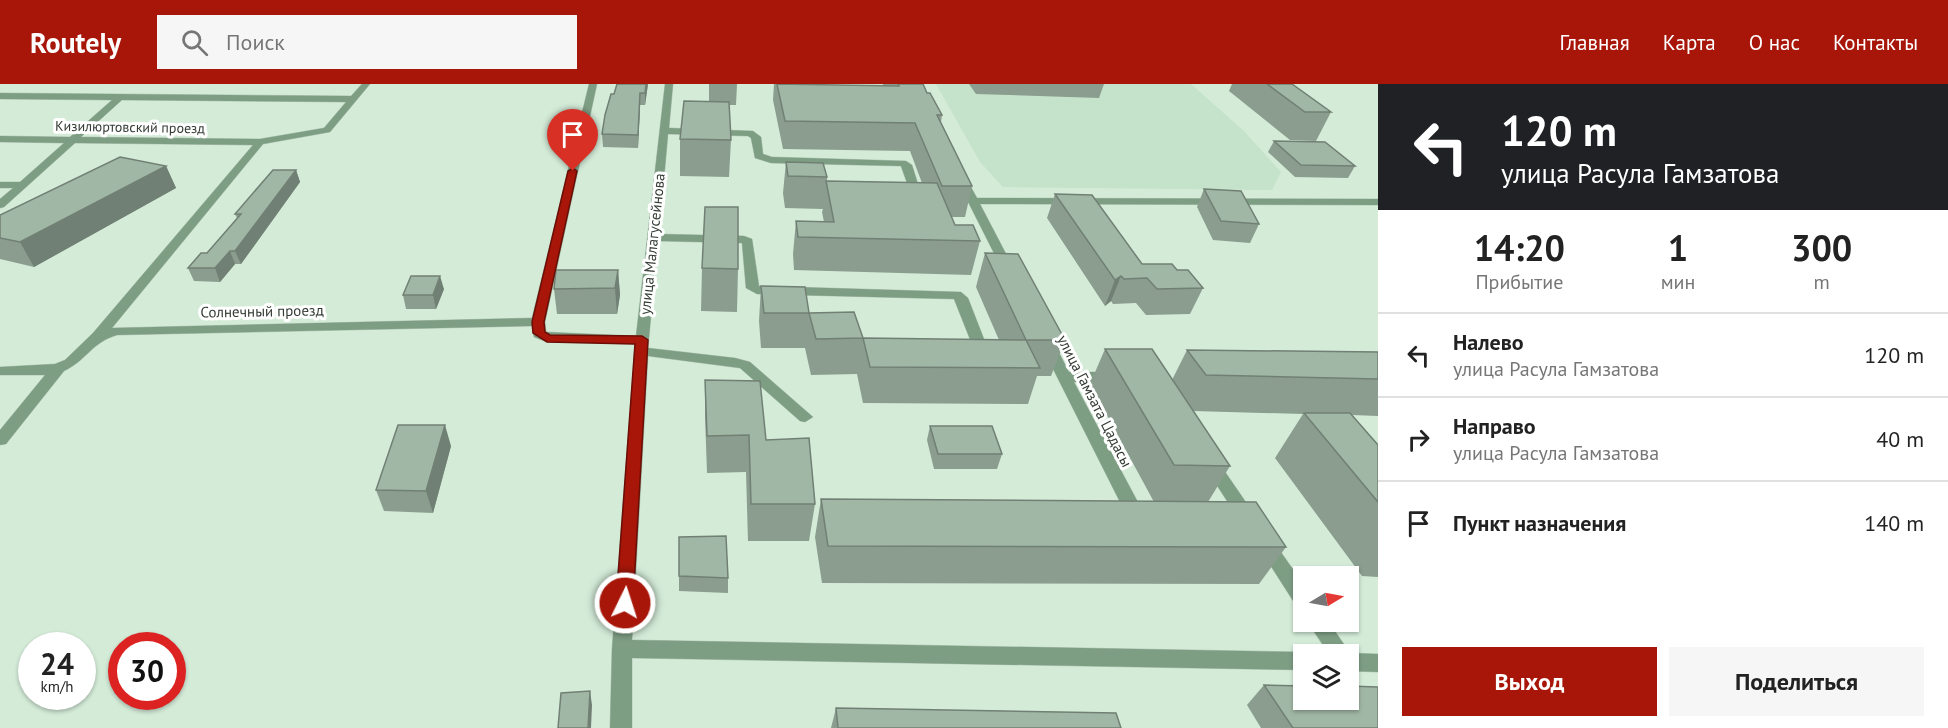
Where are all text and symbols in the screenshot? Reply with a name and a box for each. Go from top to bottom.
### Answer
search box [157,15,577,69]
text: Routely [30,24,121,61]
icon: search [178,26,211,59]
text: Поиск [226,28,285,56]
text: Главная [1559,29,1630,56]
text: Карта [1663,29,1716,56]
text: О нас [1749,29,1800,56]
text: Контакты [1833,29,1918,56]
text: 120 m [1501,103,1617,158]
icon: left [1402,108,1480,186]
pin [547,109,598,171]
street label: Кизилюртовский проезд [55,117,205,137]
icon: arrive [556,118,589,151]
text: улица Расула Гамзатова [1501,156,1779,190]
street label: улица Малагусейнова [635,172,669,316]
text: 14:20 [1474,224,1565,271]
text: 1 [1668,224,1688,271]
text: 300 [1791,224,1852,271]
text: Прибытие [1475,269,1563,295]
text: мин [1661,269,1695,295]
text: m [1814,269,1830,295]
street label: Солнечный проезд [200,300,324,322]
text: Налево [1453,328,1524,356]
street label: улица Гамзата Цадасы [1053,332,1137,470]
icon: left [1402,339,1435,372]
text: 120 m [1864,341,1924,369]
text: улица Расула Гамзатова [1453,356,1659,382]
text: Направо [1453,412,1536,440]
icon: right [1402,423,1435,456]
text: 40 m [1876,425,1924,453]
text: улица Расула Гамзатова [1453,440,1659,466]
icon: arrive [1402,507,1435,540]
text: Пункт назначения [1453,509,1626,537]
text: 140 m [1864,509,1924,537]
north arrow [1293,566,1359,632]
map controls [1293,566,1359,710]
position arrow [593,571,657,635]
speed limit sign: 30 [108,632,186,710]
text: 24 [40,644,74,683]
button: layers [1293,644,1359,710]
button: Выход [1402,647,1657,716]
button: Поделиться [1669,647,1924,716]
text: km/h [41,677,73,696]

